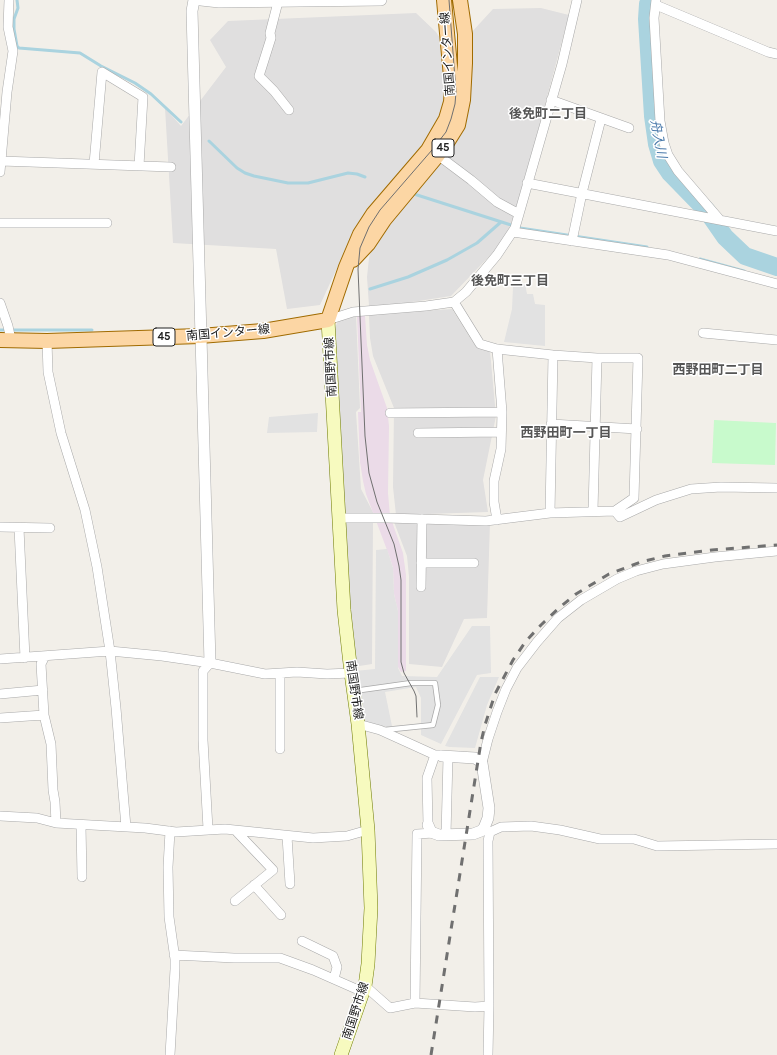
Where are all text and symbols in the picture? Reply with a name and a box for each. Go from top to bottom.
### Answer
street label: 南国インター線 [438,12,458,96]
district label: 後免町二丁目 [509,106,587,122]
water label: 舟入川 [647,118,669,160]
road number: 45 [432,139,454,157]
district label: 後免町三丁目 [471,273,549,289]
street label: 南国インター線 [186,322,270,344]
road number: 45 [153,328,175,346]
street label: 南国野市線 [322,337,340,397]
district label: 西野田町二丁目 [673,362,763,378]
district label: 西野田町一丁目 [521,425,611,441]
street label: 南国野市線 [343,659,365,721]
street label: 南国野市線 [340,980,372,1042]

